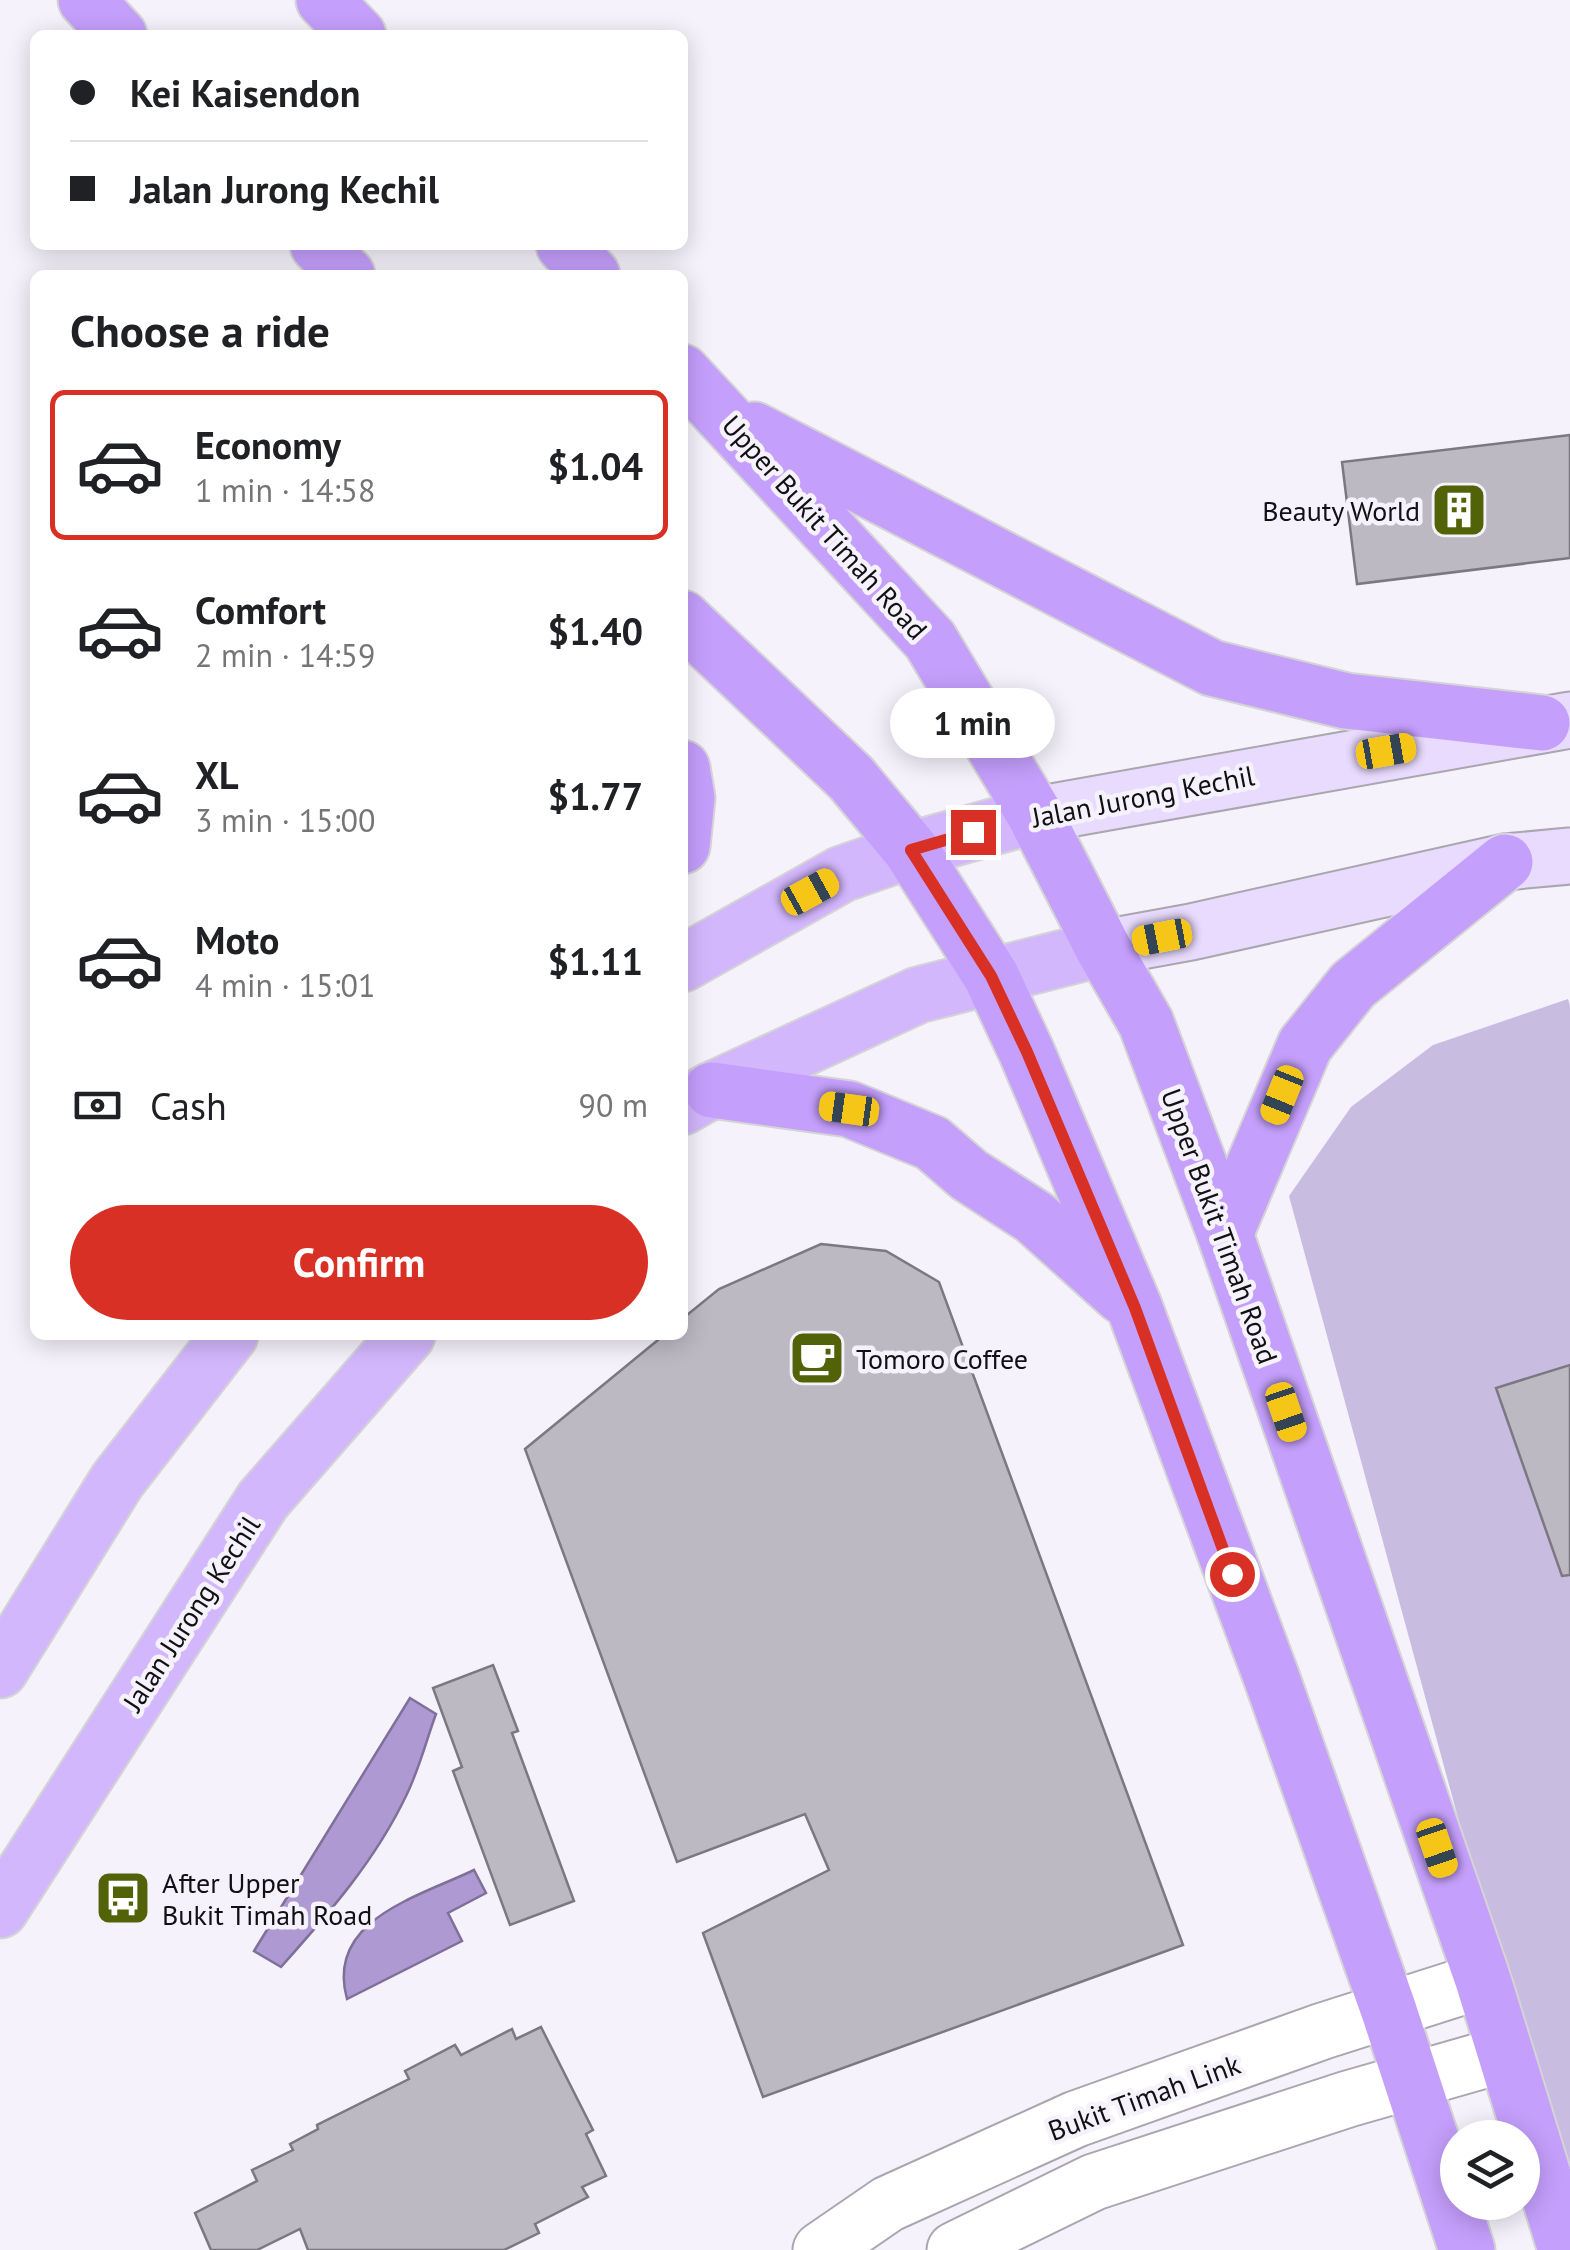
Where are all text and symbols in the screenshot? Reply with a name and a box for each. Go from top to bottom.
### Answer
text: Kei Kaisendon [130,68,360,117]
text: Jalan Jurong Kechil [130,164,439,213]
text: Choose a ride [70,301,330,359]
street label: Upper Bukit Timah Road [714,407,936,647]
icon: car [75,420,165,510]
text: Economy [195,420,341,469]
text: $1.04 [547,441,643,490]
text: 1 min · 14:58 [195,469,375,511]
building icon: Beauty World [1429,480,1489,540]
place label: Beauty World [1262,492,1420,529]
icon: car [75,585,165,675]
text: Comfort [195,585,326,634]
text: $1.40 [547,606,643,655]
text: 2 min · 14:59 [195,634,375,676]
callout: 1 min [890,687,1056,757]
text: 1 min [933,702,1012,744]
car [1354,731,1418,771]
icon: car [75,750,165,840]
text: XL [195,750,239,799]
street label: Jalan Jurong Kechil [1028,756,1257,836]
text: $1.77 [547,771,643,820]
text: 3 min · 15:00 [195,799,375,841]
route end [951,810,996,855]
car [776,864,844,920]
icon: car [75,915,165,1005]
text: Moto [195,915,279,964]
car [1130,917,1194,957]
text: $1.11 [547,936,643,985]
text: 4 min · 15:01 [195,964,375,1006]
car [1257,1062,1307,1128]
icon: cash [70,1078,125,1133]
text: Cash [150,1081,227,1130]
street label: Upper Bukit Timah Road [1153,1083,1287,1369]
text: 90 m [579,1084,648,1126]
car [817,1090,881,1128]
button: Confirm [70,1205,648,1320]
cafe icon: Tomoro Coffee [787,1328,847,1388]
place label: Tomoro Coffee [856,1340,1028,1377]
car [1262,1379,1310,1445]
street label: Jalan Jurong Kechil [113,1508,268,1719]
route start [1210,1552,1255,1597]
car [1413,1815,1461,1881]
place label: After Upper Bukit Timah Road [162,1864,372,1933]
bus stop icon: After Upper Bukit Timah Road [93,1868,153,1928]
street label: Bukit Timah Link [1043,2045,1246,2149]
map controls [1440,2120,1540,2220]
button: layers [1440,2120,1540,2220]

